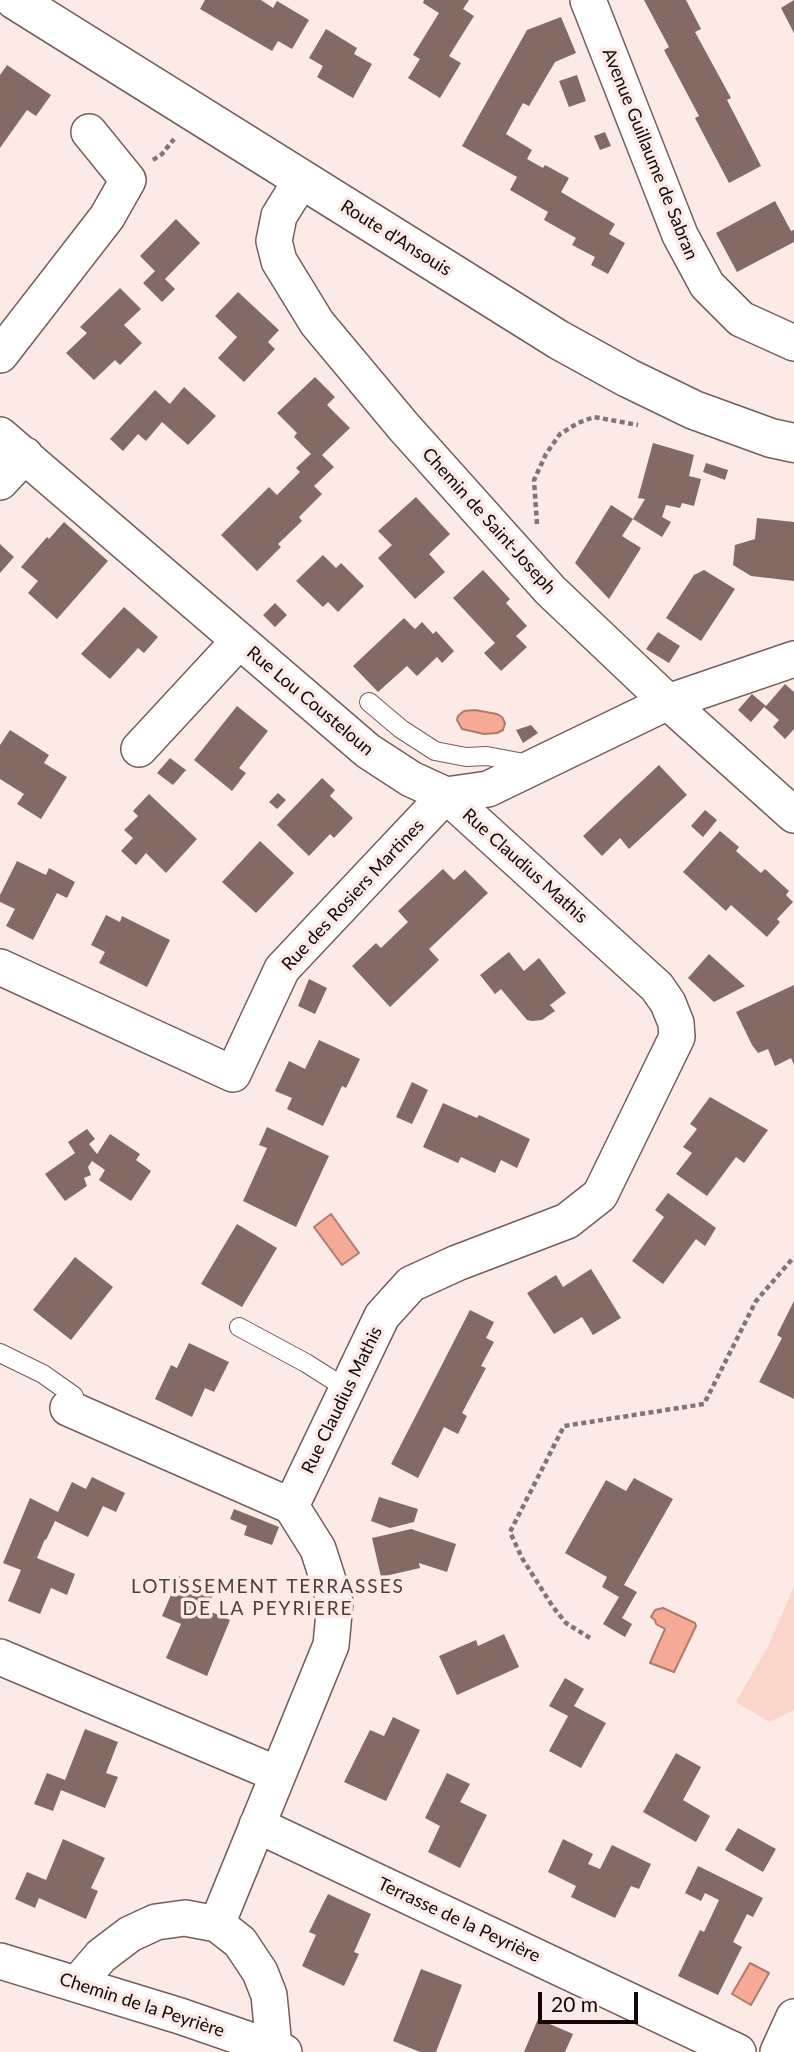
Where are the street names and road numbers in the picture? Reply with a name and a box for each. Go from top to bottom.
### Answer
street label: Avenue Guillaume de Sabran [598,45,702,263]
street label: Route d'Ansouis [337,195,455,281]
street label: Chemin de Saint-Joseph [418,443,560,599]
street label: Rue Lou Cousteloun [242,642,378,760]
street label: Rue Claudius Mathis [458,804,592,928]
street label: Rue des Rosiers Martines [277,815,429,975]
street label: Rue Claudius Mathis [297,1323,387,1477]
street label: Terrasse de la Peyrière [374,1873,544,1967]
street label: Chemin de la Peyrière [57,1968,227,2042]

